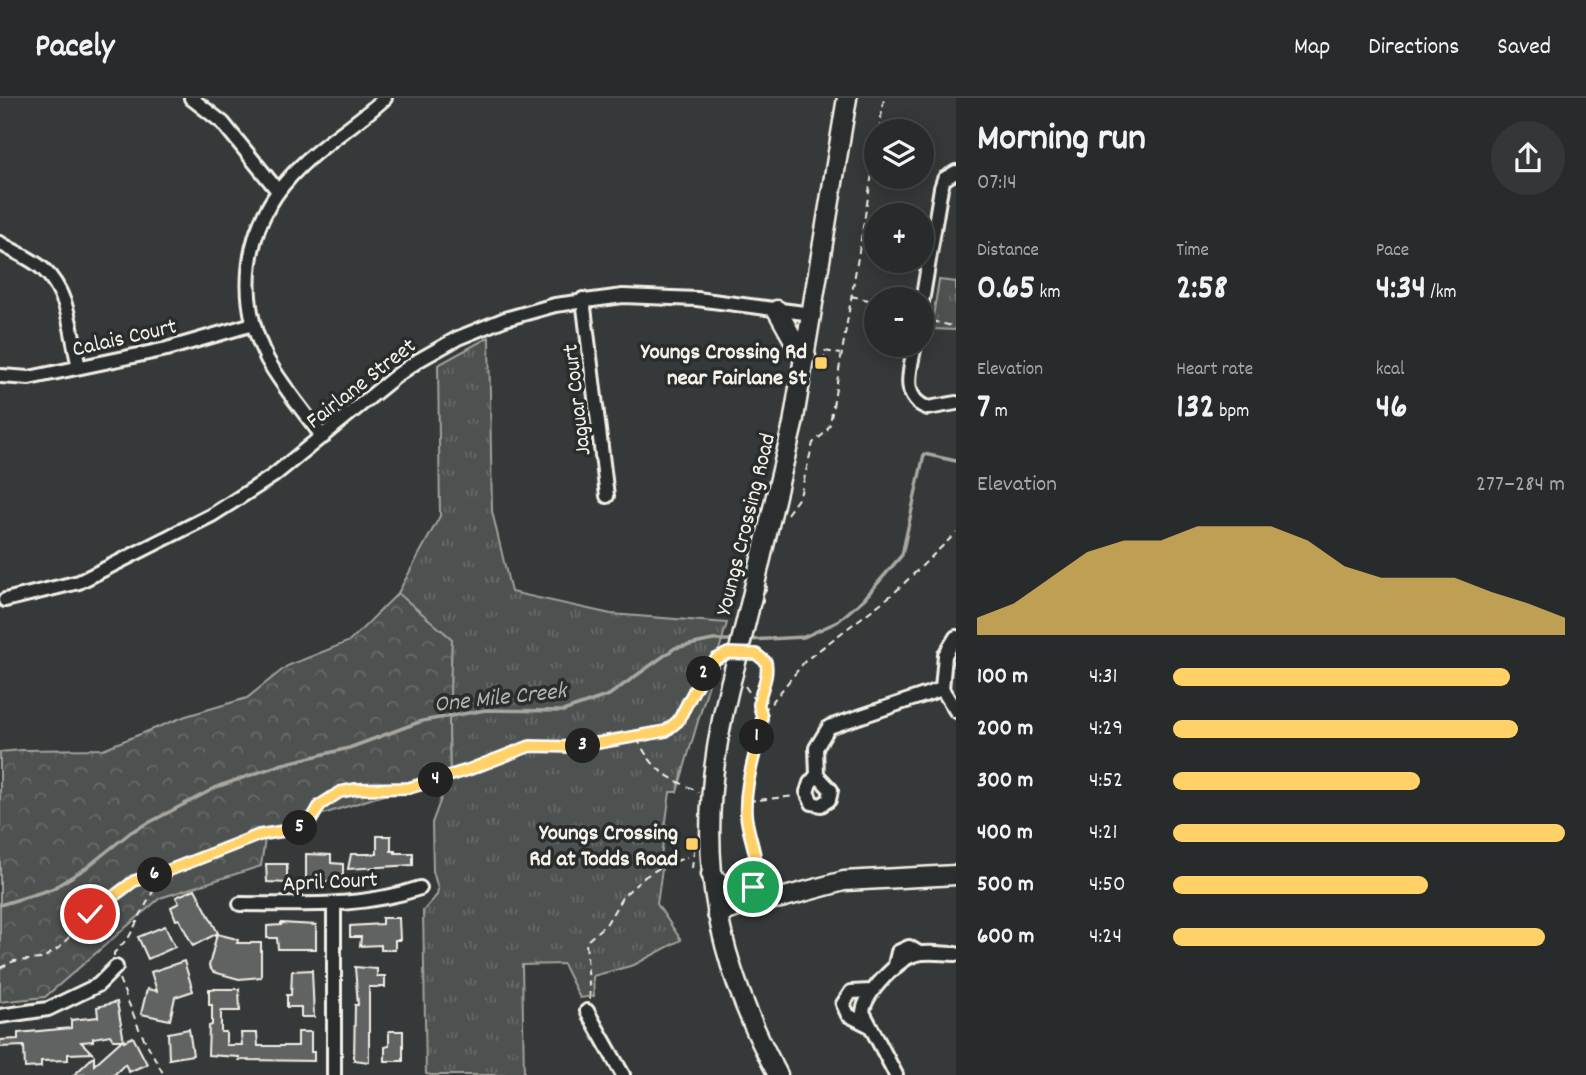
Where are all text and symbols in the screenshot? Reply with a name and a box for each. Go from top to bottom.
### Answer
text: Pacely [35,25,114,72]
text: Map [1294,31,1330,65]
text: Directions [1368,31,1459,65]
text: Saved [1497,31,1551,65]
text: Morning run [977,113,1146,168]
map controls [864,119,934,357]
button: layers [864,119,934,189]
button: share [1491,121,1565,195]
text: 07:14 [977,167,1017,200]
button: + [864,203,934,273]
text: Distance [977,238,1039,265]
text: Time [1176,238,1209,265]
text: Pace [1376,238,1409,265]
text: 0.65 [977,265,1035,315]
text: 2:58 [1176,265,1228,315]
text: 4:34 [1376,265,1426,315]
text: km [1035,280,1060,307]
text: /km [1426,280,1457,307]
button: − [864,287,934,357]
street label: Calais Court [69,311,180,367]
street label: Fairlane Street [300,331,424,438]
place label: Youngs Crossing Rd near Fairlane St [640,337,808,396]
street label: Jaguar Court [555,342,602,457]
marker: Youngs Crossing Rd near Fairlane St [813,355,829,371]
text: Elevation [977,357,1043,384]
text: Heart rate [1176,357,1253,384]
text: kcal [1376,357,1405,384]
text: 7 [977,384,990,434]
text: 132 [1176,384,1215,434]
text: 46 [1376,384,1407,434]
text: m [990,399,1008,426]
text: bpm [1215,399,1249,426]
street label: Youngs Crossing Road [709,430,786,620]
text: Elevation [977,469,1057,502]
text: 277–284 m [1476,469,1565,502]
pin: 2 [686,656,722,692]
text: 2 [699,660,708,687]
text: 100 m [977,661,1028,694]
text: 4:31 [1089,661,1118,694]
water label: One Mile Creek [432,675,570,723]
text: 200 m [977,713,1033,746]
text: 4:29 [1089,713,1123,746]
pin: 1 [740,720,774,754]
text: 1 [754,723,759,750]
pin: 3 [566,728,600,764]
text: 3 [578,732,587,759]
pin: 4 [418,762,453,798]
text: 300 m [977,765,1033,798]
text: 4:52 [1089,765,1123,798]
text: 4 [432,766,439,793]
pin: 5 [282,810,318,846]
text: 5 [295,814,304,841]
text: 400 m [977,817,1033,850]
text: 4:21 [1089,817,1117,850]
place label: Youngs Crossing Rd at Todds Road [529,818,678,877]
marker: Youngs Crossing Rd at Todds Road [684,836,700,852]
pin [723,857,783,917]
pin: 6 [138,858,172,892]
text: 6 [150,861,159,888]
street label: April Court [282,865,379,902]
icon: arrive [734,868,772,906]
text: 500 m [977,869,1034,902]
text: 4:50 [1089,869,1126,902]
pin [60,884,120,944]
icon: check [71,895,109,933]
text: 600 m [977,921,1034,954]
text: 4:24 [1089,921,1122,954]

